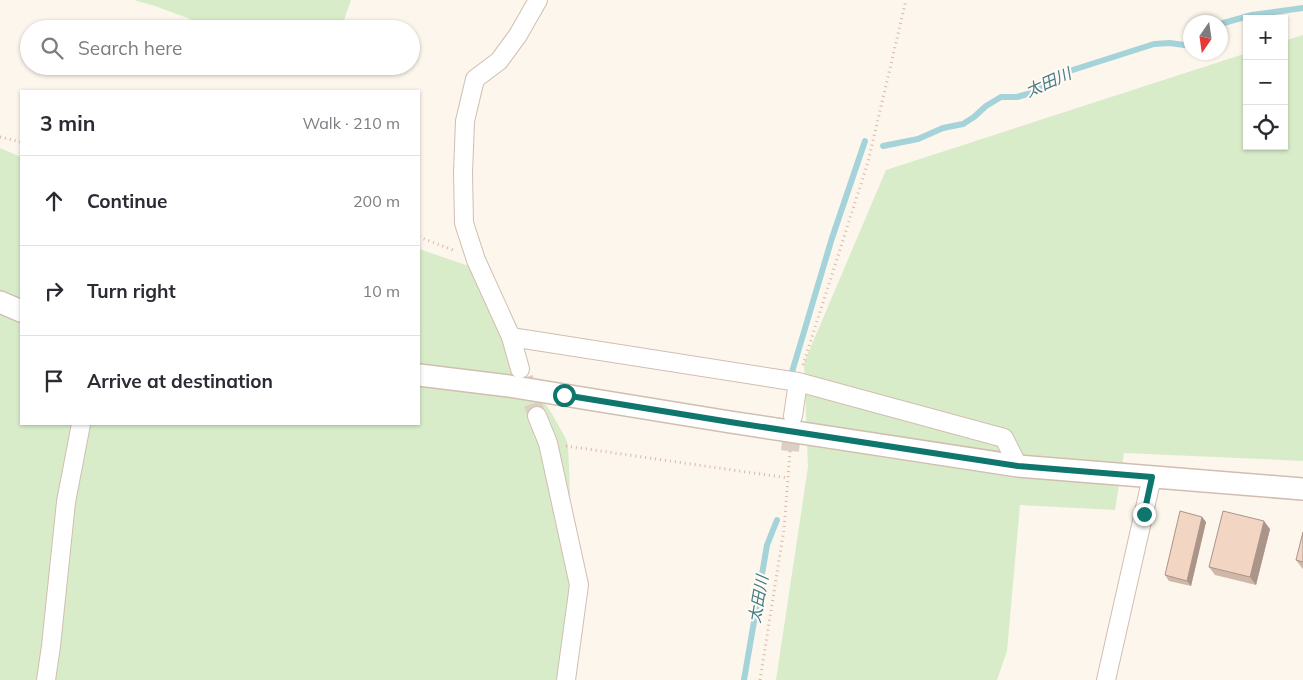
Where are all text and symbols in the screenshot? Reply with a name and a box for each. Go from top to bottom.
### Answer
north arrow [1183,15,1228,60]
map controls [1243,15,1288,150]
button: + [1243,15,1288,60]
search box [20,20,420,75]
icon: search [38,34,66,62]
text: Search here [78,36,182,60]
button: − [1243,60,1288,105]
water label: 太田川 [1022,62,1076,101]
button: locate [1243,105,1288,150]
text: 3 min [40,110,95,136]
text: Walk · 210 m [302,113,400,133]
icon: ahead [40,187,68,215]
text: Continue [87,189,167,213]
text: 200 m [353,191,400,211]
icon: right [40,277,68,305]
text: Turn right [87,279,176,303]
text: 10 m [363,281,400,301]
icon: arrive [40,367,68,395]
text: Arrive at destination [87,369,273,393]
route start [553,384,576,407]
route end [1133,503,1156,526]
water label: 太田川 [744,572,772,624]

